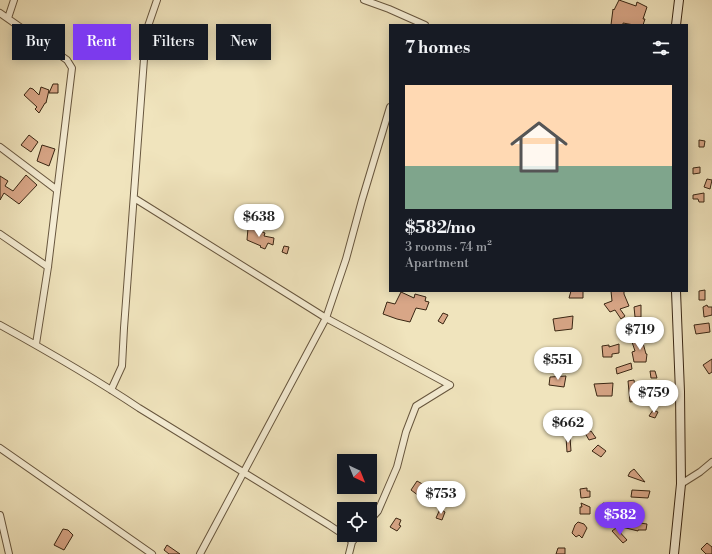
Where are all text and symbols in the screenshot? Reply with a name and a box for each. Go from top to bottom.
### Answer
chip: Buy [12,24,65,60]
chip: Rent [73,24,131,60]
chip: Filters [139,24,208,60]
chip: New [216,24,271,60]
text: 7 homes [405,37,470,59]
icon: filters [650,37,672,59]
icon: home [503,111,575,183]
pin: $638 [235,204,283,238]
text: $638 [243,209,275,225]
text: $582/mo [405,217,476,239]
text: 3 rooms · 74 m² [405,239,492,255]
text: Apartment [405,255,469,271]
pin: $719 [616,317,664,351]
text: $719 [625,322,655,338]
pin: $551 [534,347,582,381]
text: $551 [543,352,573,368]
pin: $759 [630,380,678,414]
text: $759 [638,385,670,401]
pin: $662 [544,410,592,444]
text: $662 [552,415,584,431]
north arrow [337,454,377,494]
map controls [337,454,377,542]
pin: $753 [417,481,465,515]
text: $753 [426,486,456,502]
button: locate [337,502,377,542]
pin: $582 [596,502,644,536]
text: $582 [604,507,636,523]

